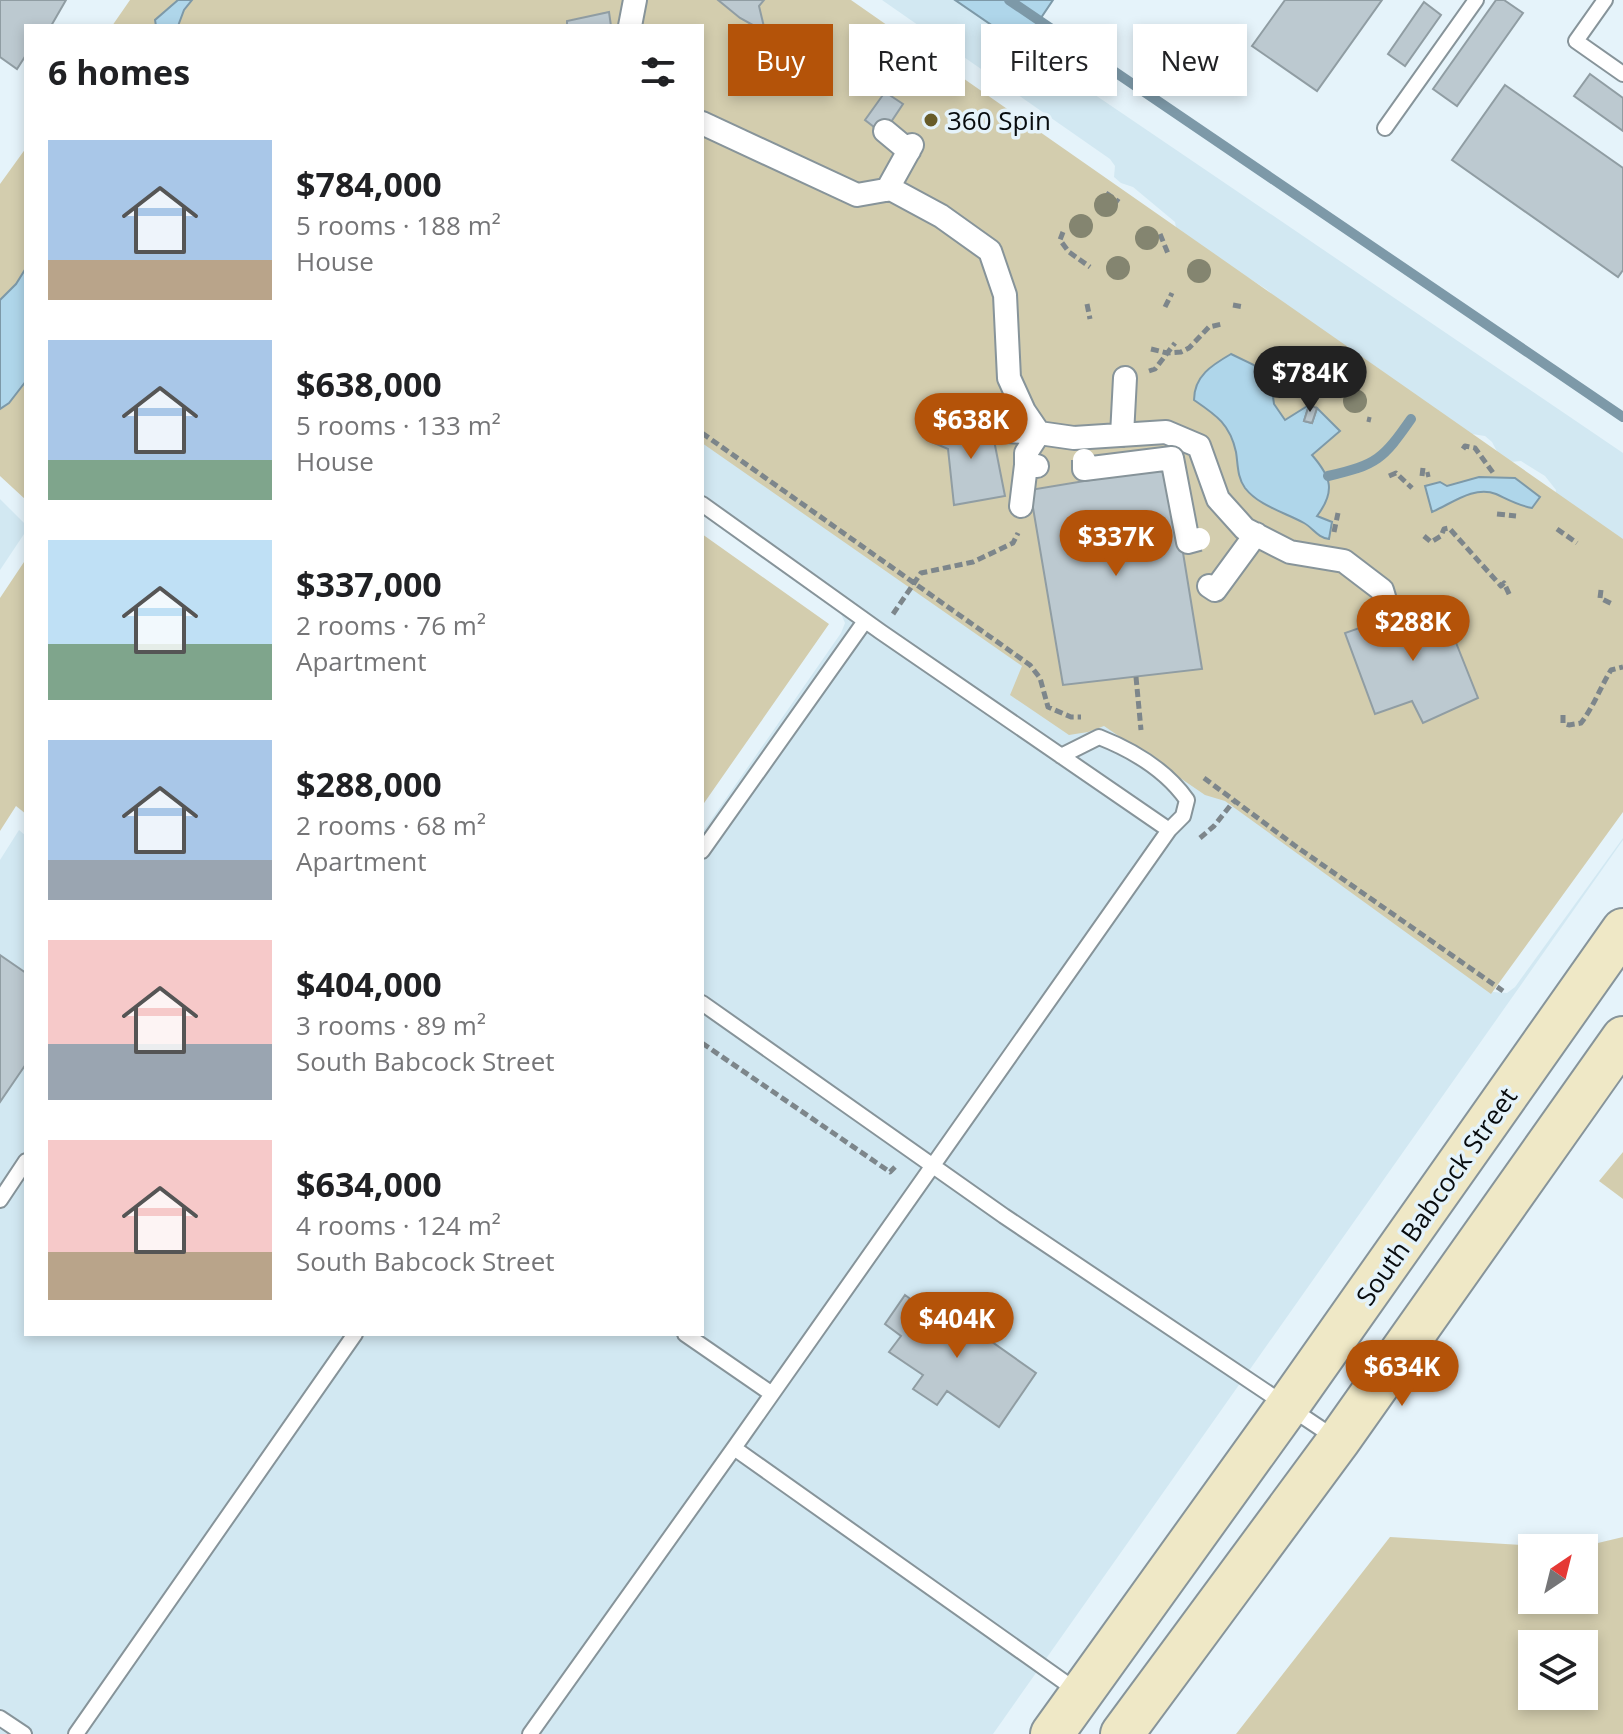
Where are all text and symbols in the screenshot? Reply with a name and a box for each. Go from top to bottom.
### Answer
chip: Buy [728,24,833,96]
chip: Rent [849,24,965,96]
chip: Filters [981,24,1117,96]
chip: New [1133,24,1247,96]
text: 6 homes [48,49,190,95]
icon: filters [636,50,680,94]
place label: 360 Spin [947,102,1051,138]
marker: 360 Spin [922,111,940,129]
text: $784,000 [296,161,442,207]
icon: home [112,172,208,268]
text: 5 rooms · 188 m² [296,207,501,243]
text: House [296,243,374,279]
pin: $784K [1254,346,1366,414]
text: $784K [1272,354,1348,390]
text: $638,000 [296,361,442,407]
icon: home [112,372,208,468]
pin: $638K [915,393,1027,461]
text: $638K [933,401,1009,437]
text: 5 rooms · 133 m² [296,407,501,443]
text: House [296,443,374,479]
pin: $337K [1060,510,1172,578]
text: $337K [1078,518,1154,554]
text: $337,000 [296,561,442,607]
icon: home [112,572,208,668]
pin: $288K [1357,595,1469,663]
text: $288K [1375,603,1451,639]
text: 2 rooms · 76 m² [296,607,486,643]
text: Apartment [296,643,427,679]
text: $288,000 [296,761,442,807]
icon: home [112,772,208,868]
text: 2 rooms · 68 m² [296,807,486,843]
text: Apartment [296,843,427,879]
text: $404,000 [296,961,442,1007]
icon: home [112,972,208,1068]
text: 3 rooms · 89 m² [296,1007,486,1043]
text: South Babcock Street [296,1043,555,1079]
street label: South Babcock Street [1347,1080,1525,1312]
text: $634,000 [296,1161,442,1207]
icon: home [112,1172,208,1268]
text: 4 rooms · 124 m² [296,1207,501,1243]
text: South Babcock Street [296,1243,555,1279]
pin: $404K [901,1292,1013,1360]
text: $404K [919,1300,995,1336]
pin: $634K [1346,1340,1458,1408]
text: $634K [1364,1348,1440,1384]
north arrow [1518,1534,1598,1614]
map controls [1518,1534,1598,1710]
button: layers [1518,1630,1598,1710]

